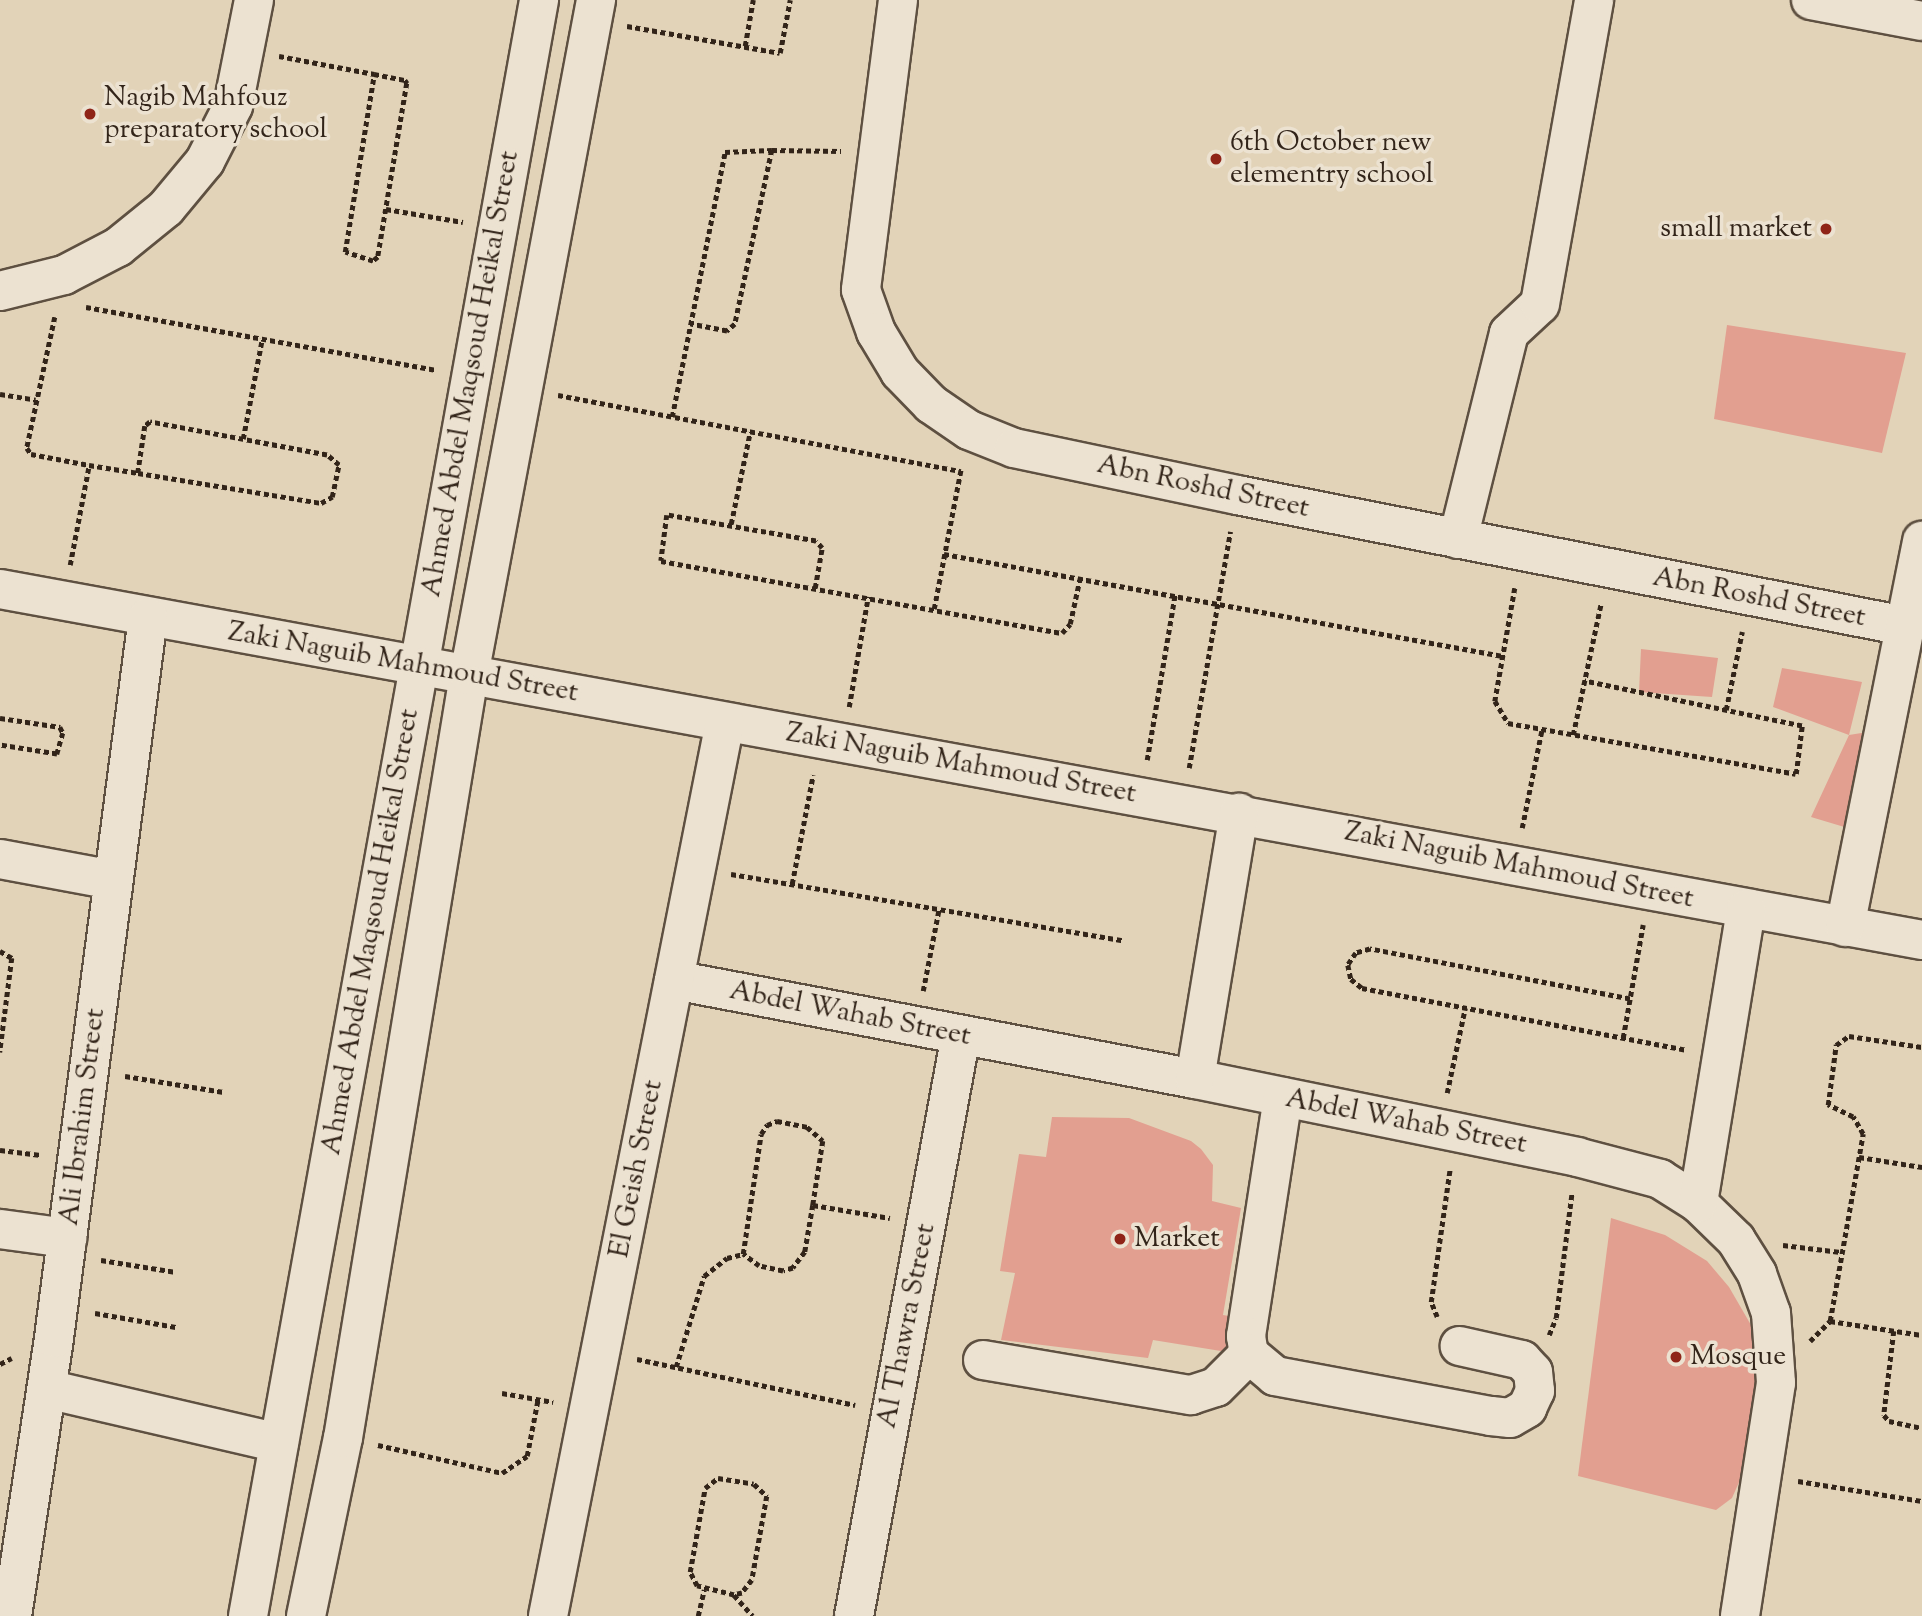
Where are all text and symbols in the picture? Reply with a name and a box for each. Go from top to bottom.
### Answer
place label: Nagib Mahfouz preparatory school [104,81,327,147]
marker: Nagib Mahfouz preparatory school [82,106,98,122]
place label: 6th October new elementry school [1230,126,1434,192]
street label: Ahmed Abdel Maqsoud Heikal Street [415,148,527,600]
marker: 6th October new elementry school [1208,151,1224,167]
place label: small market [1660,212,1812,246]
marker: small market [1818,221,1834,237]
street label: Abn Roshd Street [1094,448,1312,526]
street label: Abn Roshd Street [1650,561,1868,635]
street label: Zaki Naguib Mahmoud Street [225,616,581,710]
street label: Ahmed Abdel Maqsoud Heikal Street [315,706,427,1158]
street label: Zaki Naguib Mahmoud Street [783,717,1139,811]
street label: Zaki Naguib Mahmoud Street [1342,816,1696,916]
street label: Abdel Wahab Street [727,974,973,1054]
street label: Ali Ibrahim Street [53,1006,113,1228]
street label: El Geish Street [603,1077,671,1261]
street label: Abdel Wahab Street [1283,1082,1529,1162]
street label: Al Thawra Street [871,1221,943,1431]
place label: Market [1134,1222,1220,1256]
marker: Market [1112,1231,1128,1247]
place label: Mosque [1690,1340,1786,1374]
marker: Mosque [1668,1349,1684,1365]

